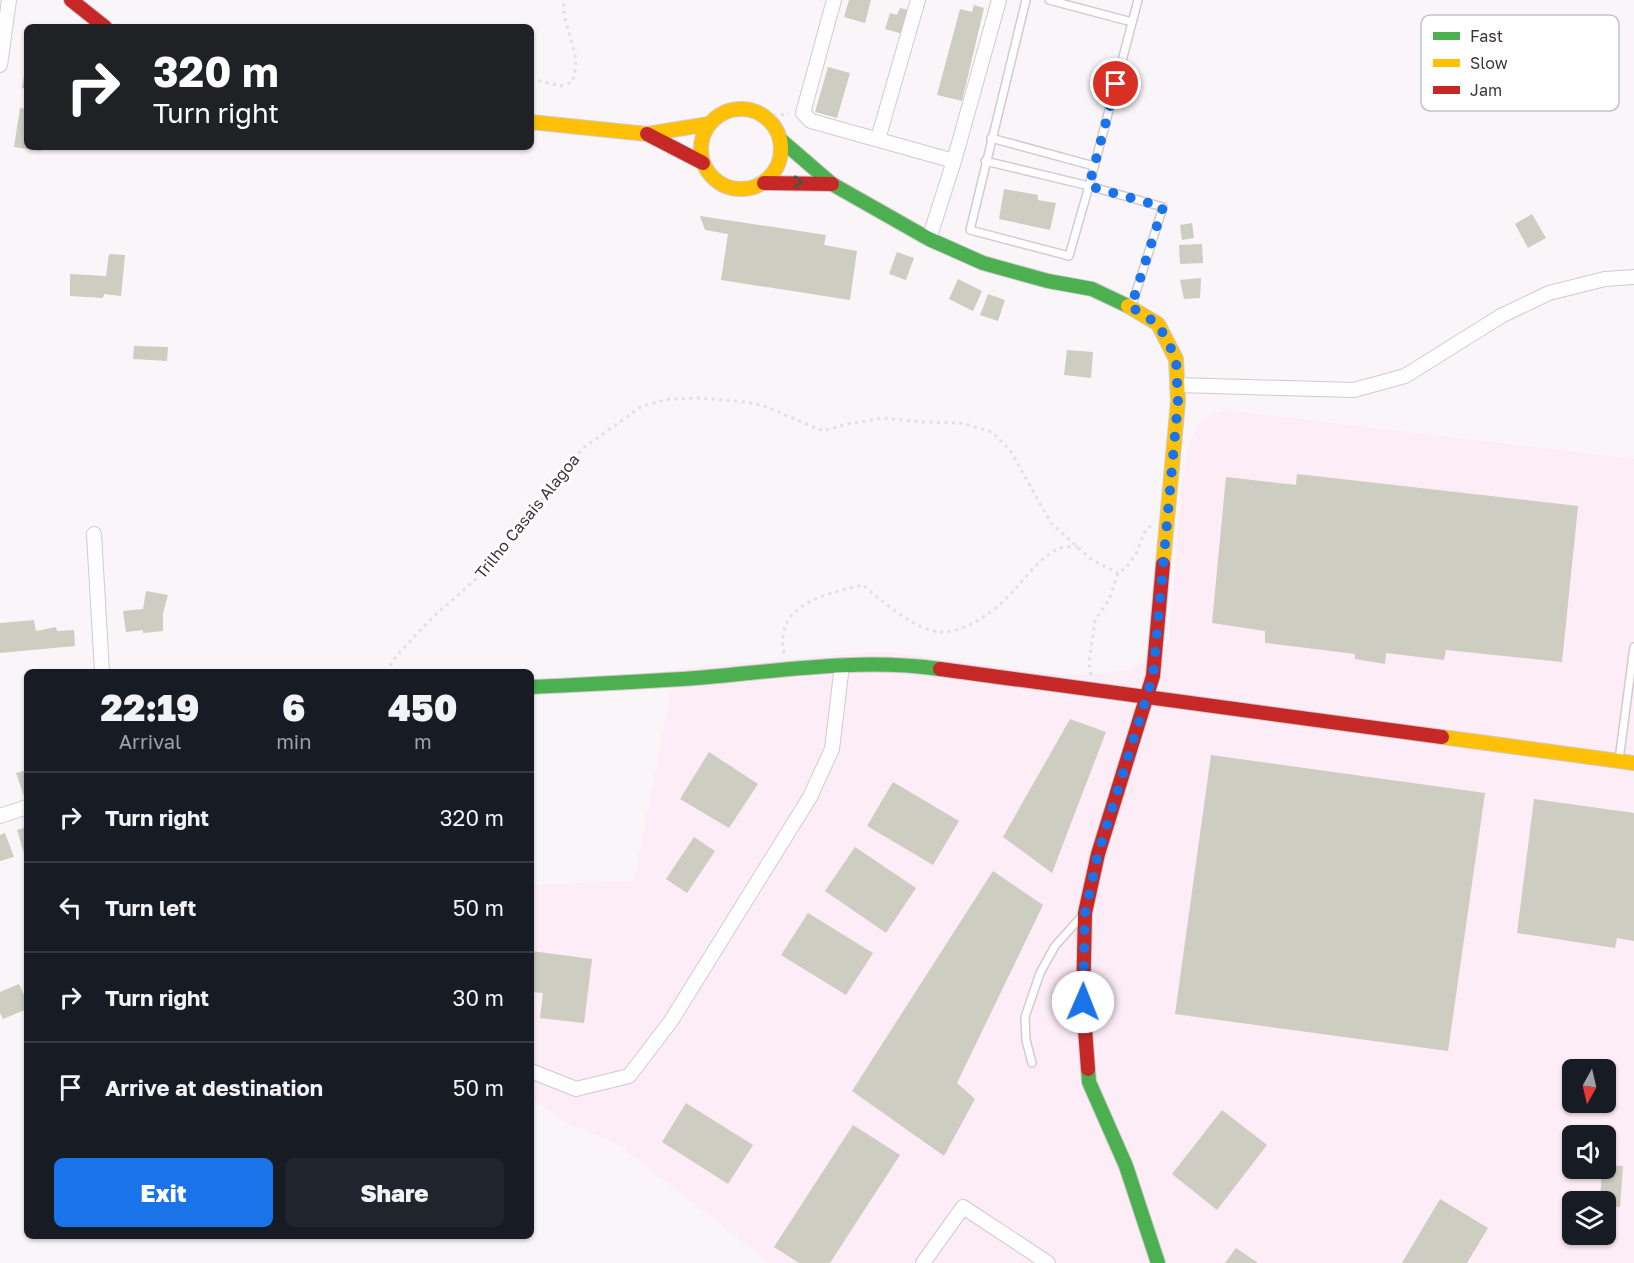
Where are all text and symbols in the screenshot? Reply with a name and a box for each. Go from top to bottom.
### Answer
legend [1421,15,1619,111]
text: Fast [1470,26,1503,46]
text: 320 m [153,46,279,96]
icon: right [54,48,132,126]
text: Slow [1470,53,1508,73]
pin [1090,58,1141,109]
icon: arrive [1099,67,1132,100]
text: Jam [1470,80,1502,100]
text: Turn right [153,97,279,129]
one-way arrow [793,176,802,189]
street label: Trilho Casais Alagoa [471,450,583,582]
text: 22:19 [101,686,200,729]
text: 6 [282,686,306,729]
text: 450 [388,686,457,729]
text: Arrival [119,729,181,753]
text: min [276,729,312,753]
text: m [414,729,432,753]
icon: right [54,801,87,834]
text: Turn right [105,804,209,831]
text: 320 m [440,804,504,831]
icon: left [54,891,87,924]
text: Turn left [105,894,196,921]
text: 50 m [453,894,504,921]
position arrow [1051,970,1115,1034]
icon: right [54,981,87,1014]
text: Turn right [105,984,209,1011]
text: 30 m [453,984,504,1011]
north arrow [1562,1059,1616,1113]
map controls [1562,1059,1616,1245]
icon: arrive [54,1071,87,1104]
text: Arrive at destination [105,1074,323,1101]
text: 50 m [453,1074,504,1101]
button: sound [1562,1125,1616,1179]
button: Exit [54,1158,273,1227]
button: Share [285,1158,504,1227]
button: layers [1562,1191,1616,1245]

